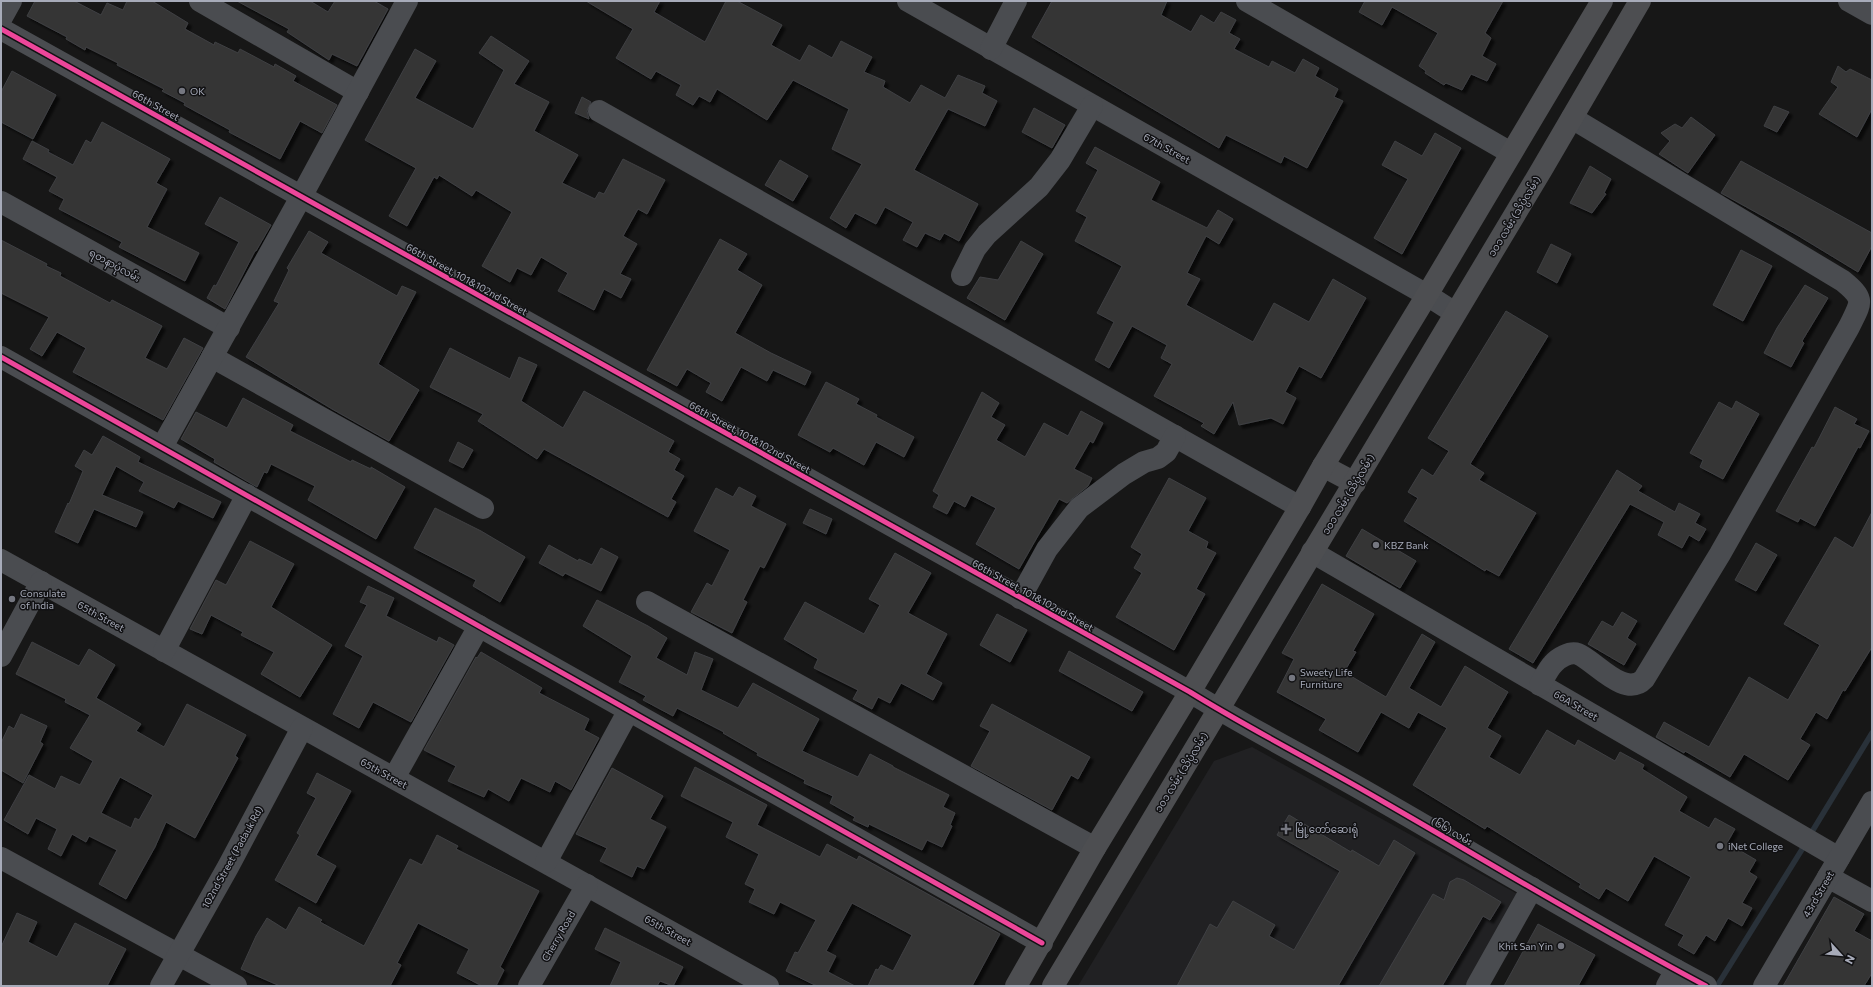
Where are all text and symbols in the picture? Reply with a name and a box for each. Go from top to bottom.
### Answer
place label: OK [190,85,205,97]
marker: OK [177,86,187,96]
street label: 66th Street [130,87,182,123]
street label: 67th Street [1142,130,1192,166]
street label: ၁၀၁ လမ်း (သိပ္ပံလမ်း) [1484,173,1546,260]
street label: 66th Street, 101&102nd Street [404,241,530,317]
street label: ရတနာပုံလမ်း [86,245,143,287]
street label: 66th Street, 101&102nd Street [687,399,813,475]
street label: ၁၀၁ လမ်း (သိပ္ပံလမ်း) [1318,451,1380,538]
place label: KBZ Bank [1384,539,1429,551]
marker: KBZ Bank [1371,540,1381,550]
street label: 66th Street, 101&102nd Street [970,557,1096,633]
place label: Consulate of India [20,587,66,611]
marker: Consulate of India [7,594,17,604]
street label: 65th Street [75,598,127,634]
place label: Sweety Life Furniture [1300,666,1352,690]
marker: Sweety Life Furniture [1287,673,1297,683]
street label: 66A Street [1552,688,1600,722]
street label: ၁၀၁ လမ်း (သိပ္ပံလမ်း) [1151,729,1213,816]
street label: 65th Street [358,755,410,791]
street label: 102nd Street (Padauk Rd) [199,804,265,910]
street label: (၆၆) လမ်း [1429,814,1475,848]
place label: မြို့တော်ဆေးရုံ [1295,822,1358,838]
marker: မြို့တော်ဆေးရုံ [1280,823,1292,835]
place label: iNet College [1728,840,1783,852]
marker: iNet College [1715,841,1725,851]
street label: 43rd Street [1800,869,1836,919]
street label: Cherry Road [539,908,577,963]
street label: 65th Street [642,912,694,948]
north arrow [1821,935,1861,975]
place label: Khit San Yin [1498,940,1553,952]
marker: Khit San Yin [1556,941,1566,951]
text: N [1843,953,1858,966]

